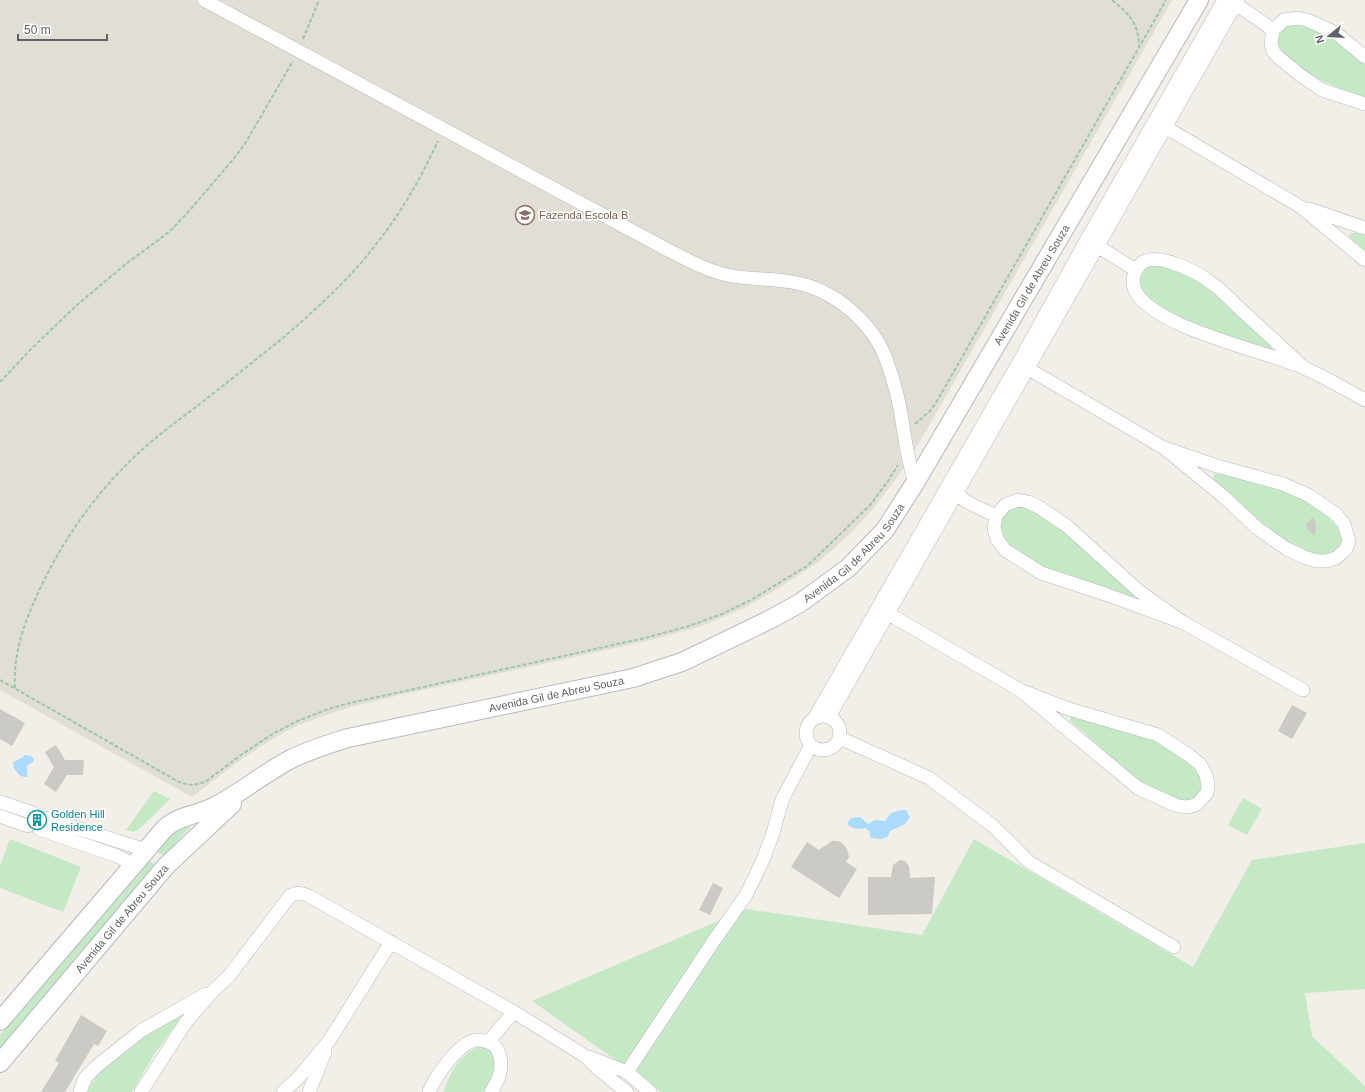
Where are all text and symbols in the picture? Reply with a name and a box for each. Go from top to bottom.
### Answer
scale bar [18,16,107,42]
north arrow [1309,16,1349,56]
text: 50 m [24,23,51,37]
text: N [1313,33,1326,45]
school or university icon: Fazenda Escola B [514,204,536,226]
place label: Fazenda Escola B [539,209,628,221]
street label: Avenida Gil de Abreu Souza [992,222,1072,347]
street label: Avenida Gil de Abreu Souza [801,500,907,605]
street label: Avenida Gil de Abreu Souza [488,674,626,714]
place label: Golden Hill Residence [51,808,105,833]
building icon: Golden Hill Residence [26,809,48,831]
street label: Avenida Gil de Abreu Souza [73,861,171,975]

